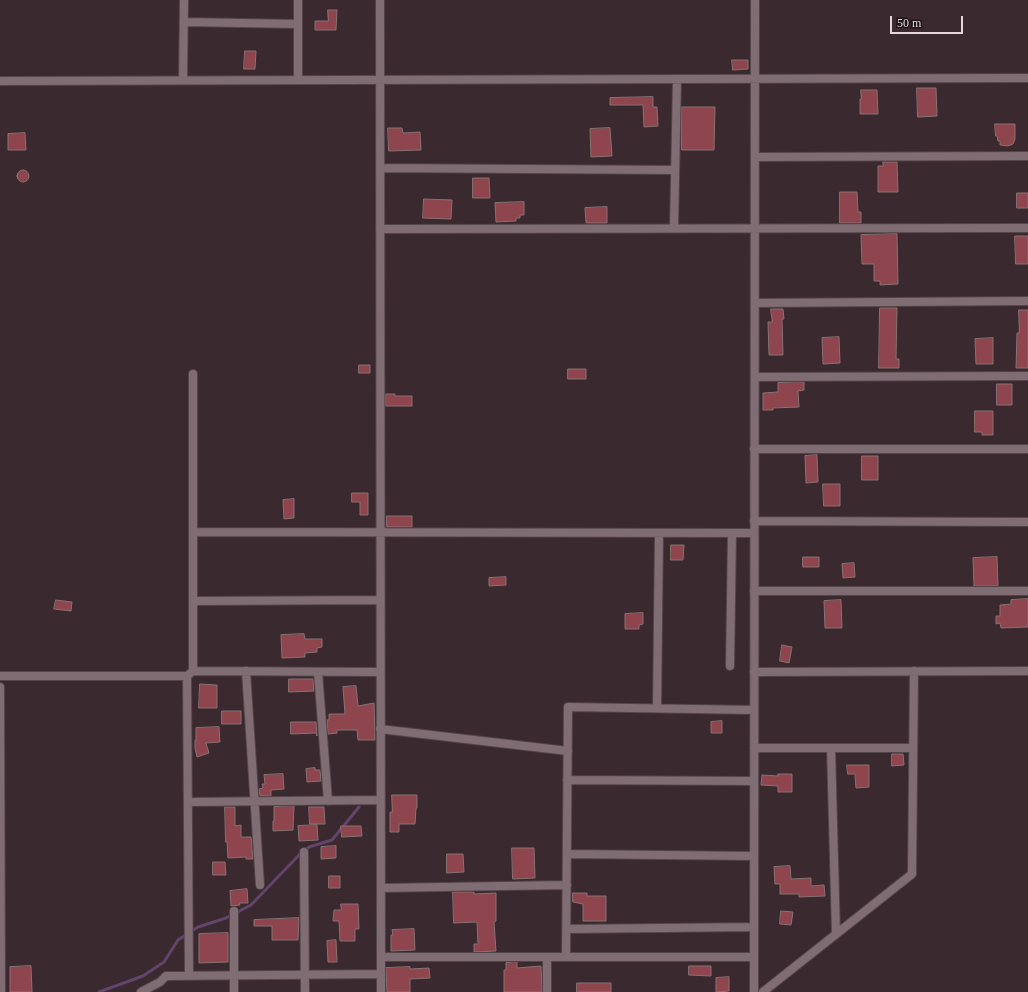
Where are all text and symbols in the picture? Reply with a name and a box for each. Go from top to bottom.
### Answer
scale bar [892,8,965,34]
text: 50 m [897,16,921,30]

